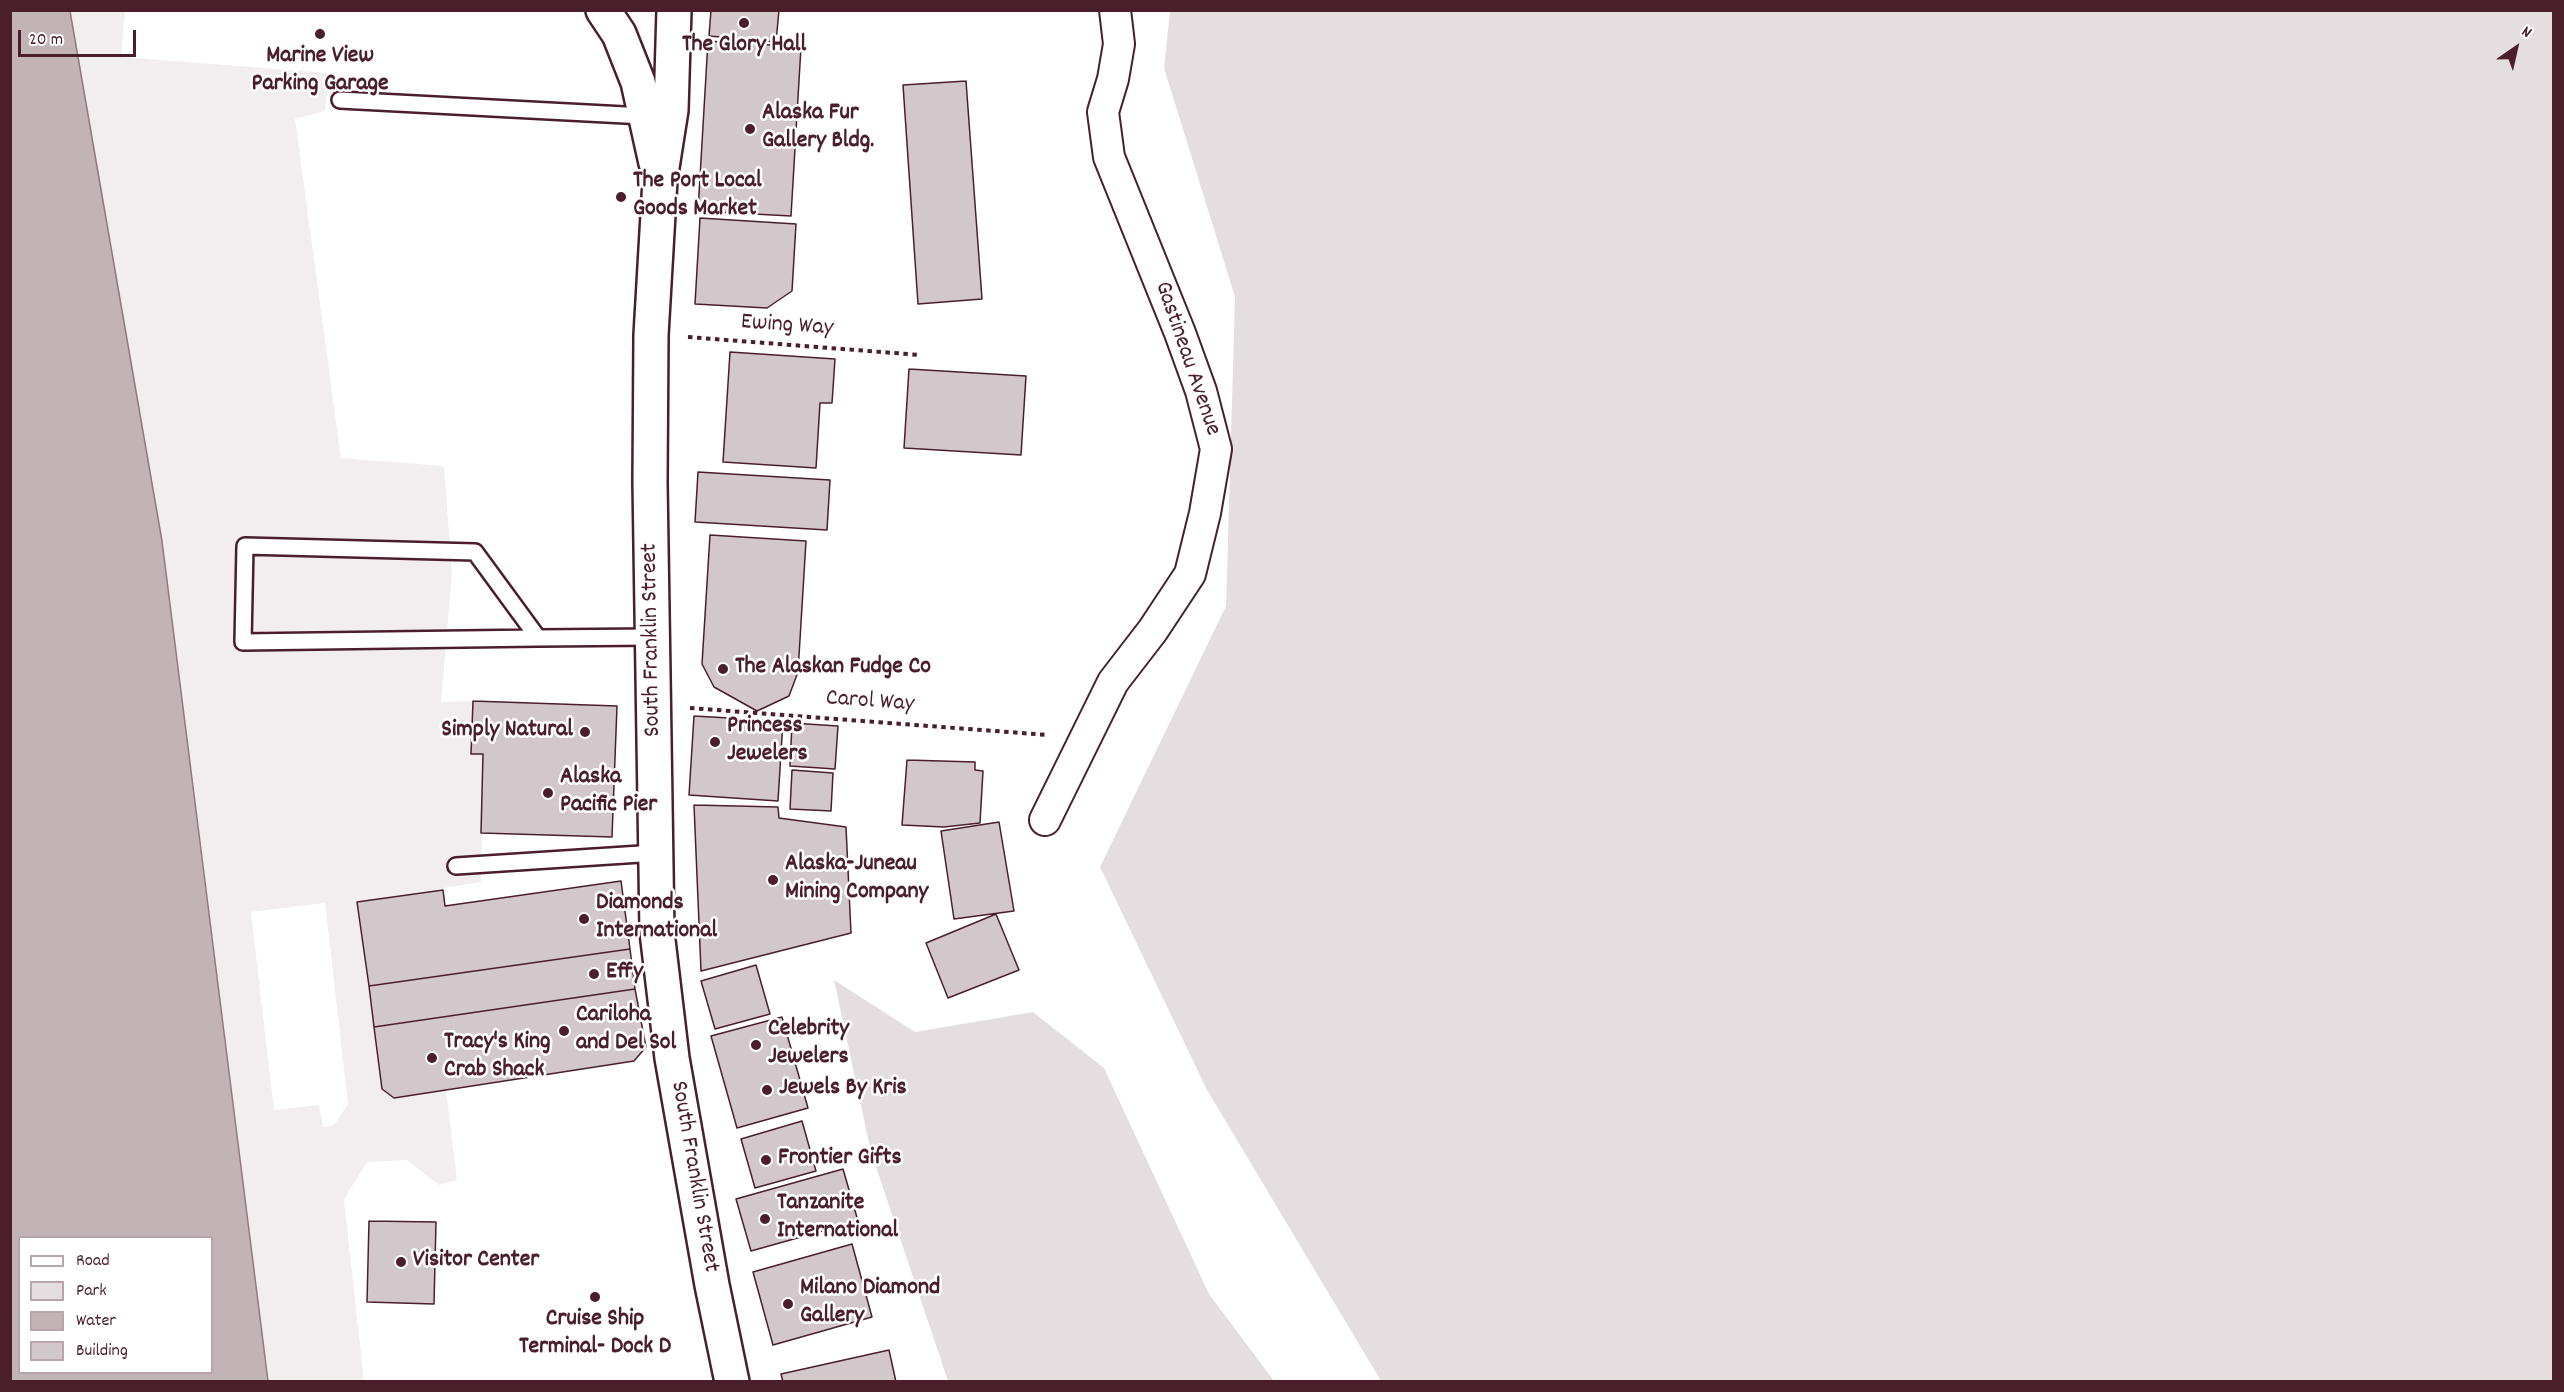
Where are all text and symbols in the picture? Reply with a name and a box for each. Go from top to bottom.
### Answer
marker: The Glory Hall [737,16,751,30]
scale bar [21,18,140,56]
north arrow [2486,18,2546,78]
text: N [2517,21,2536,44]
marker: Marine View Parking Garage [313,27,327,41]
text: 20 m [29,28,63,53]
place label: The Glory Hall [682,33,806,61]
place label: Marine View Parking Garage [252,44,388,100]
place label: Alaska Fur Gallery Bldg. [762,101,874,157]
marker: Alaska Fur Gallery Bldg. [743,122,757,136]
place label: The Port Local Goods Market [633,169,762,225]
marker: The Port Local Goods Market [614,190,628,204]
street label: Gastineau Avenue [1146,278,1226,440]
street label: Ewing Way [740,309,834,345]
street label: South Franklin Street [637,543,669,737]
place label: The Alaskan Fudge Co [735,655,931,683]
marker: The Alaskan Fudge Co [716,662,730,676]
street label: Carol Way [825,686,915,720]
place label: Princess Jewelers [727,714,808,770]
place label: Simply Natural [441,718,573,746]
marker: Simply Natural [578,725,592,739]
marker: Princess Jewelers [708,735,722,749]
place label: Alaska Pacific Pier [560,765,657,821]
marker: Alaska Pacific Pier [541,786,555,800]
place label: Alaska-Juneau Mining Company [785,852,928,908]
marker: Alaska-Juneau Mining Company [766,873,780,887]
place label: Diamonds International [596,891,717,947]
marker: Diamonds International [577,912,591,926]
place label: Effy [606,960,643,988]
marker: Effy [587,967,601,981]
place label: Cariloha and Del Sol [576,1003,676,1059]
place label: Celebrity Jewelers [768,1017,849,1073]
marker: Cariloha and Del Sol [557,1024,571,1038]
place label: Tracy's King Crab Shack [444,1030,551,1086]
marker: Celebrity Jewelers [749,1038,763,1052]
marker: Tracy's King Crab Shack [425,1051,439,1065]
place label: Jewels By Kris [779,1076,907,1104]
street label: South Franklin Street [662,1079,724,1275]
marker: Jewels By Kris [760,1083,774,1097]
place label: Frontier Gifts [778,1146,902,1174]
marker: Frontier Gifts [759,1153,773,1167]
place label: Tanzanite International [777,1191,898,1247]
marker: Tanzanite International [758,1212,772,1226]
legend [18,1236,213,1374]
place label: Visitor Center [413,1248,539,1276]
text: Road [76,1249,110,1274]
marker: Visitor Center [394,1255,408,1269]
place label: Milano Diamond Gallery [800,1276,940,1332]
text: Park [76,1279,107,1304]
marker: Cruise Ship Terminal- Dock D [588,1290,602,1304]
marker: Milano Diamond Gallery [781,1297,795,1311]
place label: Cruise Ship Terminal- Dock D [519,1307,671,1363]
text: Water [76,1309,116,1334]
text: Building [76,1339,128,1364]

